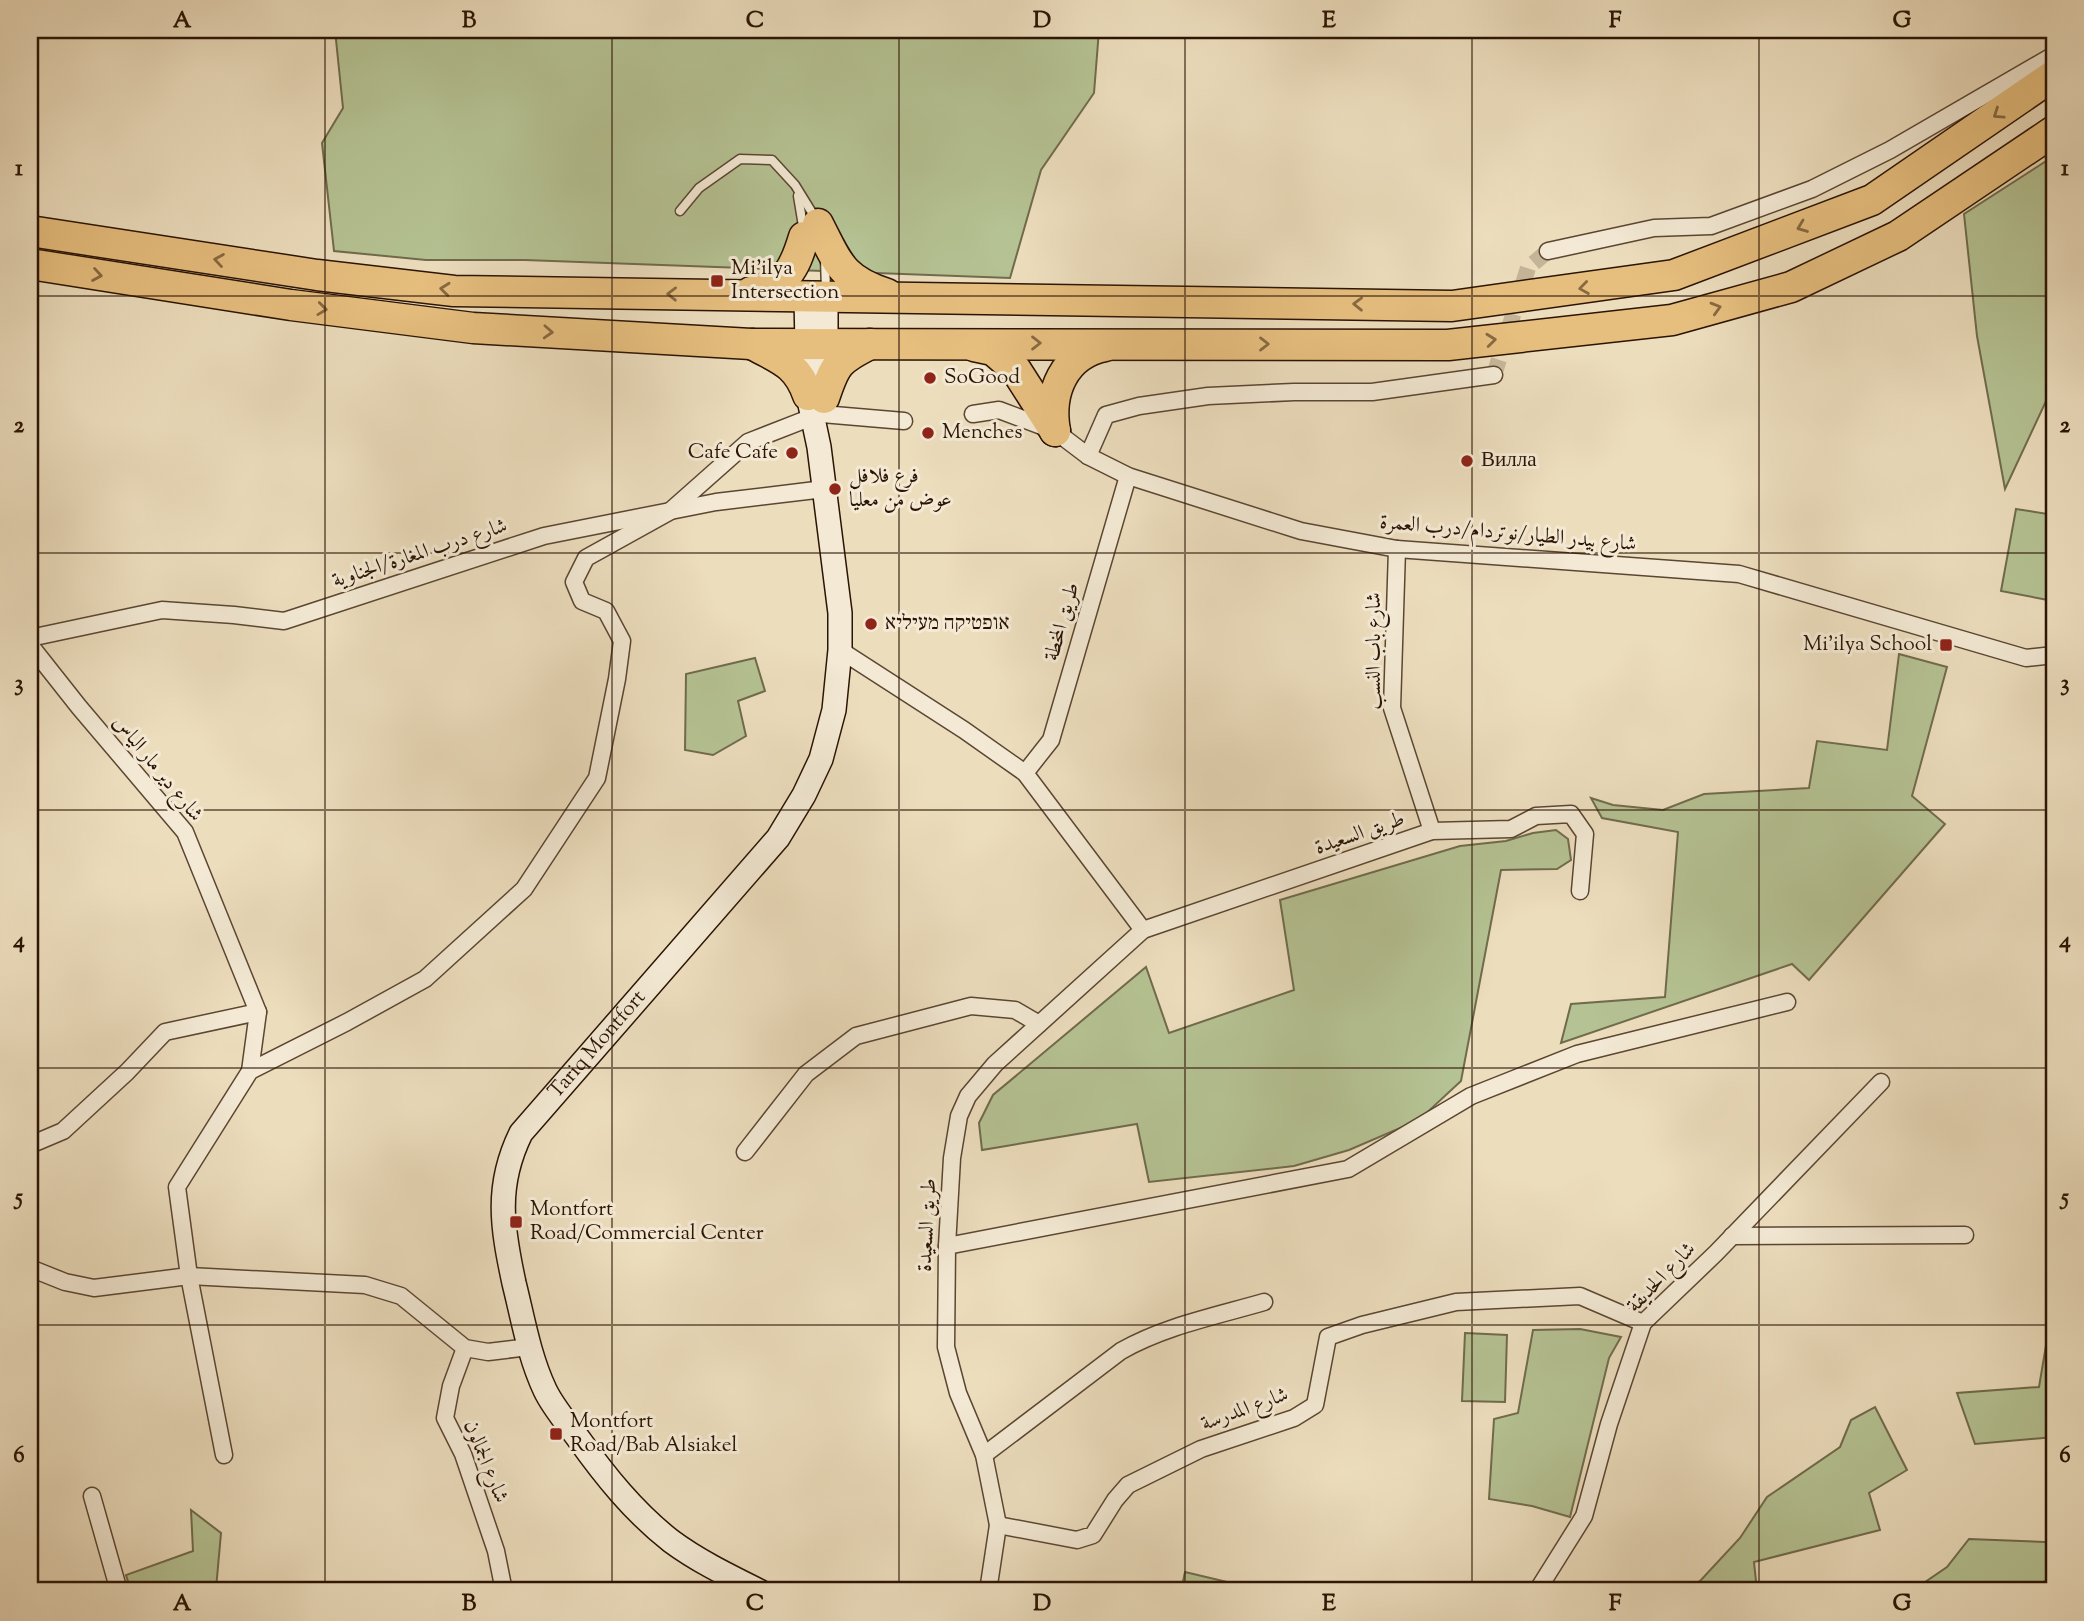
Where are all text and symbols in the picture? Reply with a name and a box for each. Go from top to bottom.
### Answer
text: A [173,5,192,38]
text: B [462,5,477,38]
text: C [746,5,764,38]
text: D [1033,5,1051,38]
text: E [1322,5,1336,38]
text: F [1609,5,1622,38]
text: G [1893,5,1912,38]
one-way arrow [1993,106,2006,118]
text: 1 [15,153,23,186]
text: 1 [2061,153,2069,186]
one-way arrow [1796,218,1808,232]
one-way arrow [213,253,225,268]
place label: Mi'ilya Intersection [731,254,839,308]
one-way arrow [91,267,103,282]
marker: Mi'ilya Intersection [709,273,725,289]
one-way arrow [1578,280,1590,295]
one-way arrow [439,282,450,297]
one-way arrow [666,286,677,301]
one-way arrow [1352,297,1363,312]
one-way arrow [316,301,328,316]
one-way arrow [1709,302,1721,317]
one-way arrow [543,325,554,340]
one-way arrow [1485,333,1497,348]
one-way arrow [1031,335,1042,351]
one-way arrow [1259,336,1269,352]
place label: SoGood [944,363,1020,393]
marker: SoGood [922,370,938,386]
text: 2 [14,410,25,443]
text: 2 [2060,410,2071,443]
place label: Menches [942,418,1023,448]
marker: Menches [920,425,936,441]
place label: Cafe Cafe [688,438,778,468]
marker: Cafe Cafe [784,445,800,461]
place label: Вилла [1481,446,1537,476]
marker: Вилла [1459,453,1475,469]
place label: فرع فلافل عوض من معليا [849,462,952,516]
marker: فرع فلافل عوض من معليا [827,481,843,497]
street label: شارع بيدر الطيار/نوتردام/درب العمرة [1378,508,1638,561]
street label: شارع درب المغارة/الجناوية [328,512,512,597]
street label: طريق المخطة [1038,579,1088,665]
street label: شارع باب النسب [1360,592,1391,710]
place label: אופטיקה מעיליא [885,609,1010,639]
marker: אופטיקה מעיליא [863,616,879,632]
place label: Mi'ilya School [1803,630,1932,660]
marker: Mi'ilya School [1938,637,1954,653]
text: 3 [14,668,24,701]
text: 3 [2060,668,2070,701]
street label: شارع دير مار الياس [104,709,209,829]
street label: طريق السعيدة [1311,805,1409,863]
text: 4 [12,925,25,958]
text: 4 [2058,925,2071,958]
street label: Tariq Montfort [542,984,654,1106]
street label: طريق السعيدة [911,1178,945,1272]
text: 5 [13,1182,23,1215]
text: 5 [2059,1182,2069,1215]
place label: Montfort Road/Commercial Center [530,1195,764,1249]
marker: Montfort Road/Commercial Center [508,1214,524,1230]
street label: شارع الحديقة [1620,1236,1704,1321]
street label: شارع المدرسة [1197,1380,1293,1441]
place label: Montfort Road/Bab Alsiakel [570,1407,738,1461]
street label: شارع الجمالون [454,1416,515,1508]
marker: Montfort Road/Bab Alsiakel [548,1426,564,1442]
text: 6 [13,1440,25,1473]
text: 6 [2059,1440,2071,1473]
text: A [173,1588,192,1621]
text: B [462,1588,477,1621]
text: C [746,1588,764,1621]
text: D [1033,1588,1051,1621]
text: E [1322,1588,1336,1621]
text: F [1609,1588,1622,1621]
text: G [1893,1588,1912,1621]

